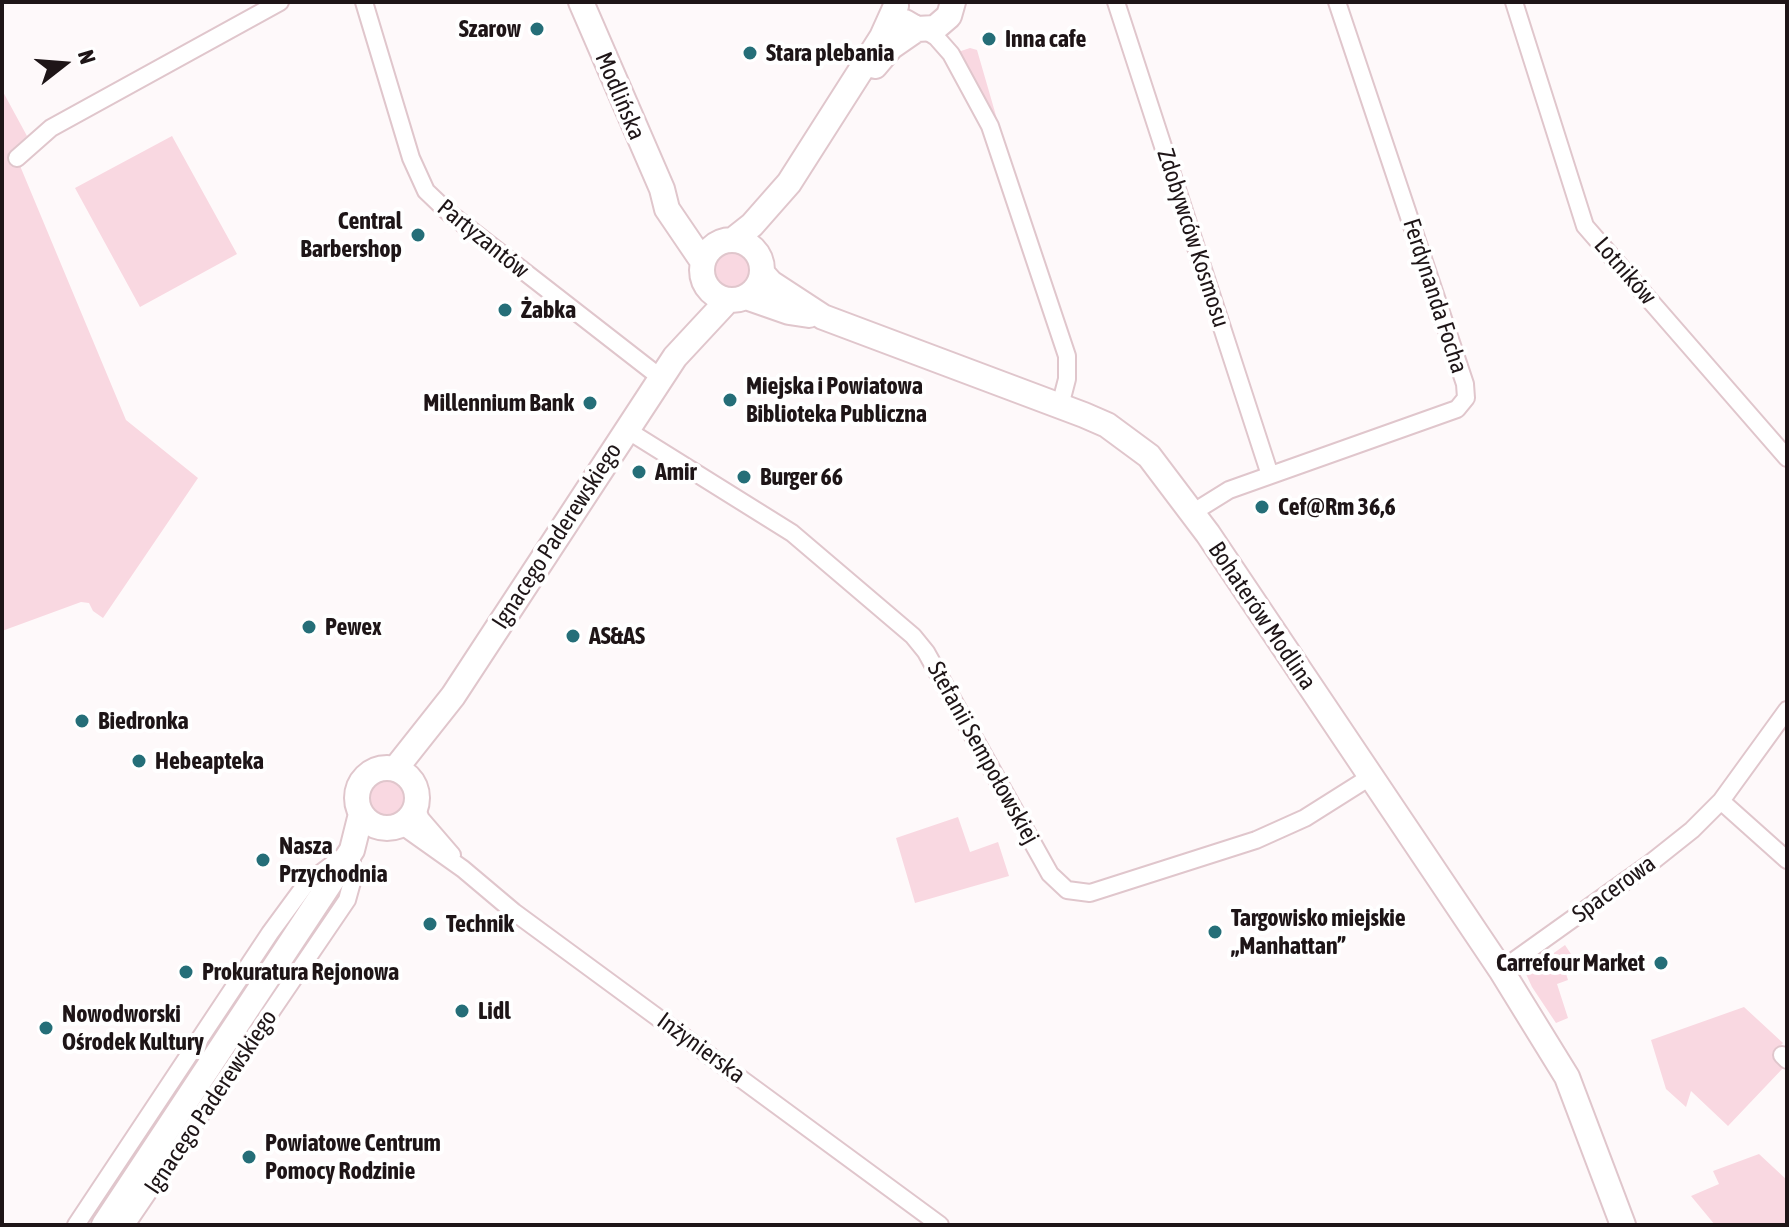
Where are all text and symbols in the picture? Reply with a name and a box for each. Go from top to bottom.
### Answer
place label: Szarow [459,15,521,43]
marker: Szarow [528,20,546,38]
north arrow [24,24,104,104]
place label: Inna cafe [1005,25,1086,53]
marker: Inna cafe [980,30,998,48]
place label: Stara plebania [766,39,894,67]
marker: Stara plebania [741,44,759,62]
text: N [73,47,101,67]
street label: Modlińska [589,48,651,144]
street label: Zdobywców Kosmosu [1151,145,1235,331]
street label: Partyzantów [431,193,535,285]
place label: Central Barbershop [300,207,402,263]
street label: Ferdynanda Focha [1396,215,1474,377]
marker: Central Barbershop [409,226,427,244]
street label: Lotników [1588,231,1662,311]
place label: Żabka [521,296,576,324]
marker: Żabka [496,301,514,319]
place label: Miejska i Powiatowa Biblioteka Publiczna [746,372,927,428]
place label: Millennium Bank [423,389,574,417]
marker: Miejska i Powiatowa Biblioteka Publiczna [721,391,739,409]
marker: Millennium Bank [581,394,599,412]
street label: Ignacego Paderewskiego [486,438,628,634]
place label: Amir [655,458,697,486]
marker: Amir [630,463,648,481]
place label: Burger 66 [760,463,843,491]
marker: Burger 66 [735,468,753,486]
place label: Cef@Rm 36,6 [1278,493,1396,521]
marker: Cef@Rm 36,6 [1253,498,1271,516]
street label: Bohaterów Modlina [1202,537,1322,695]
place label: Pewex [325,613,382,641]
marker: Pewex [300,618,318,636]
place label: AS&AS [589,622,645,650]
marker: AS&AS [564,627,582,645]
street label: Stefanii Sempołowskiej [921,657,1045,849]
place label: Biedronka [98,707,189,735]
marker: Biedronka [73,712,91,730]
place label: Hebeapteka [155,747,264,775]
marker: Hebeapteka [130,752,148,770]
place label: Nasza Przychodnia [279,832,388,888]
street label: Spacerowa [1567,849,1661,929]
marker: Nasza Przychodnia [254,851,272,869]
place label: Targowisko miejskie „Manhattan” [1231,904,1406,960]
place label: Technik [446,910,514,938]
marker: Technik [421,915,439,933]
marker: Targowisko miejskie „Manhattan” [1206,923,1224,941]
place label: Carrefour Market [1496,949,1645,977]
marker: Carrefour Market [1652,954,1670,972]
place label: Prokuratura Rejonowa [202,958,399,986]
marker: Prokuratura Rejonowa [177,963,195,981]
place label: Lidl [478,997,511,1025]
place label: Nowodworski Ośrodek Kultury [62,1000,204,1056]
marker: Lidl [453,1002,471,1020]
street label: Ignacego Paderewskiego [139,1004,283,1200]
street label: Inżynierska [651,1006,751,1090]
marker: Nowodworski Ośrodek Kultury [37,1019,55,1037]
place label: Powiatowe Centrum Pomocy Rodzinie [265,1129,441,1185]
marker: Powiatowe Centrum Pomocy Rodzinie [240,1148,258,1166]

